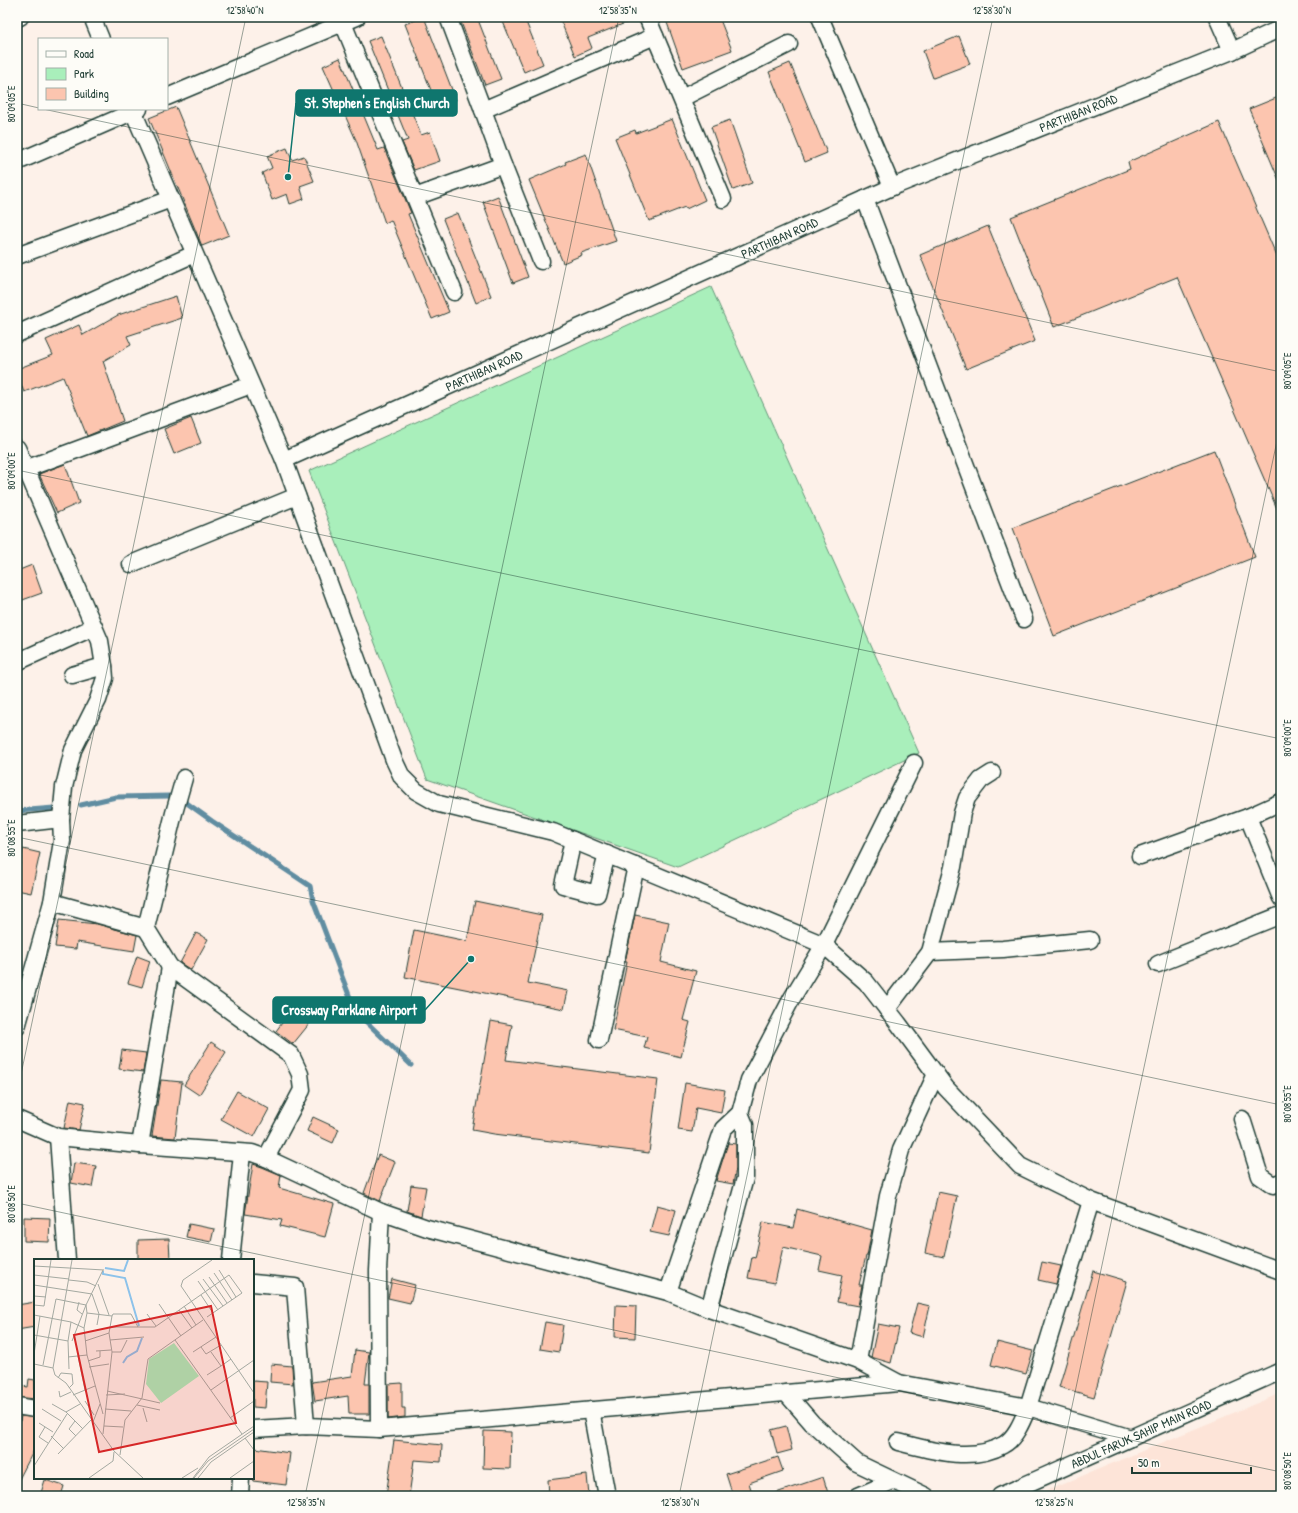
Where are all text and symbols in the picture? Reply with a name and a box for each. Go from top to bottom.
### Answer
text: 12°58'40"N [226,4,264,17]
text: 12°58'35"N [599,4,637,17]
text: 12°58'30"N [973,4,1011,17]
legend [38,38,168,110]
text: Road [74,45,94,62]
text: Park [74,65,94,82]
text: 80°09'05"E [5,85,18,123]
text: Building [74,85,109,102]
street label: PARTHIBAN ROAD [1037,89,1121,136]
callout: St. Stephen's English Church [296,90,457,116]
text: St. Stephen's English Church [305,93,450,114]
street label: PARTHIBAN ROAD [738,212,821,263]
street label: PARTHIBAN ROAD [443,345,526,395]
text: 80°09'05"E [1281,352,1294,390]
text: 80°09'00"E [5,452,18,490]
text: 80°09'00"E [1281,719,1294,757]
text: 80°08'55"E [5,819,18,857]
callout: Crossway Parklane Airport [273,997,425,1023]
text: Crossway Parklane Airport [281,1000,418,1021]
text: 80°08'55"E [1281,1085,1294,1123]
text: 80°08'50"E [5,1185,18,1223]
inset map [34,1259,254,1479]
street label: ABDUL FARUK SAHIP MAIN ROAD [1068,1394,1214,1472]
scale bar [1132,1449,1251,1475]
text: 80°08'50"E [1281,1452,1294,1490]
text: 50 m [1138,1454,1159,1471]
text: 12°58'35"N [287,1496,325,1509]
text: 12°58'30"N [661,1496,699,1509]
text: 12°58'25"N [1035,1496,1073,1509]

